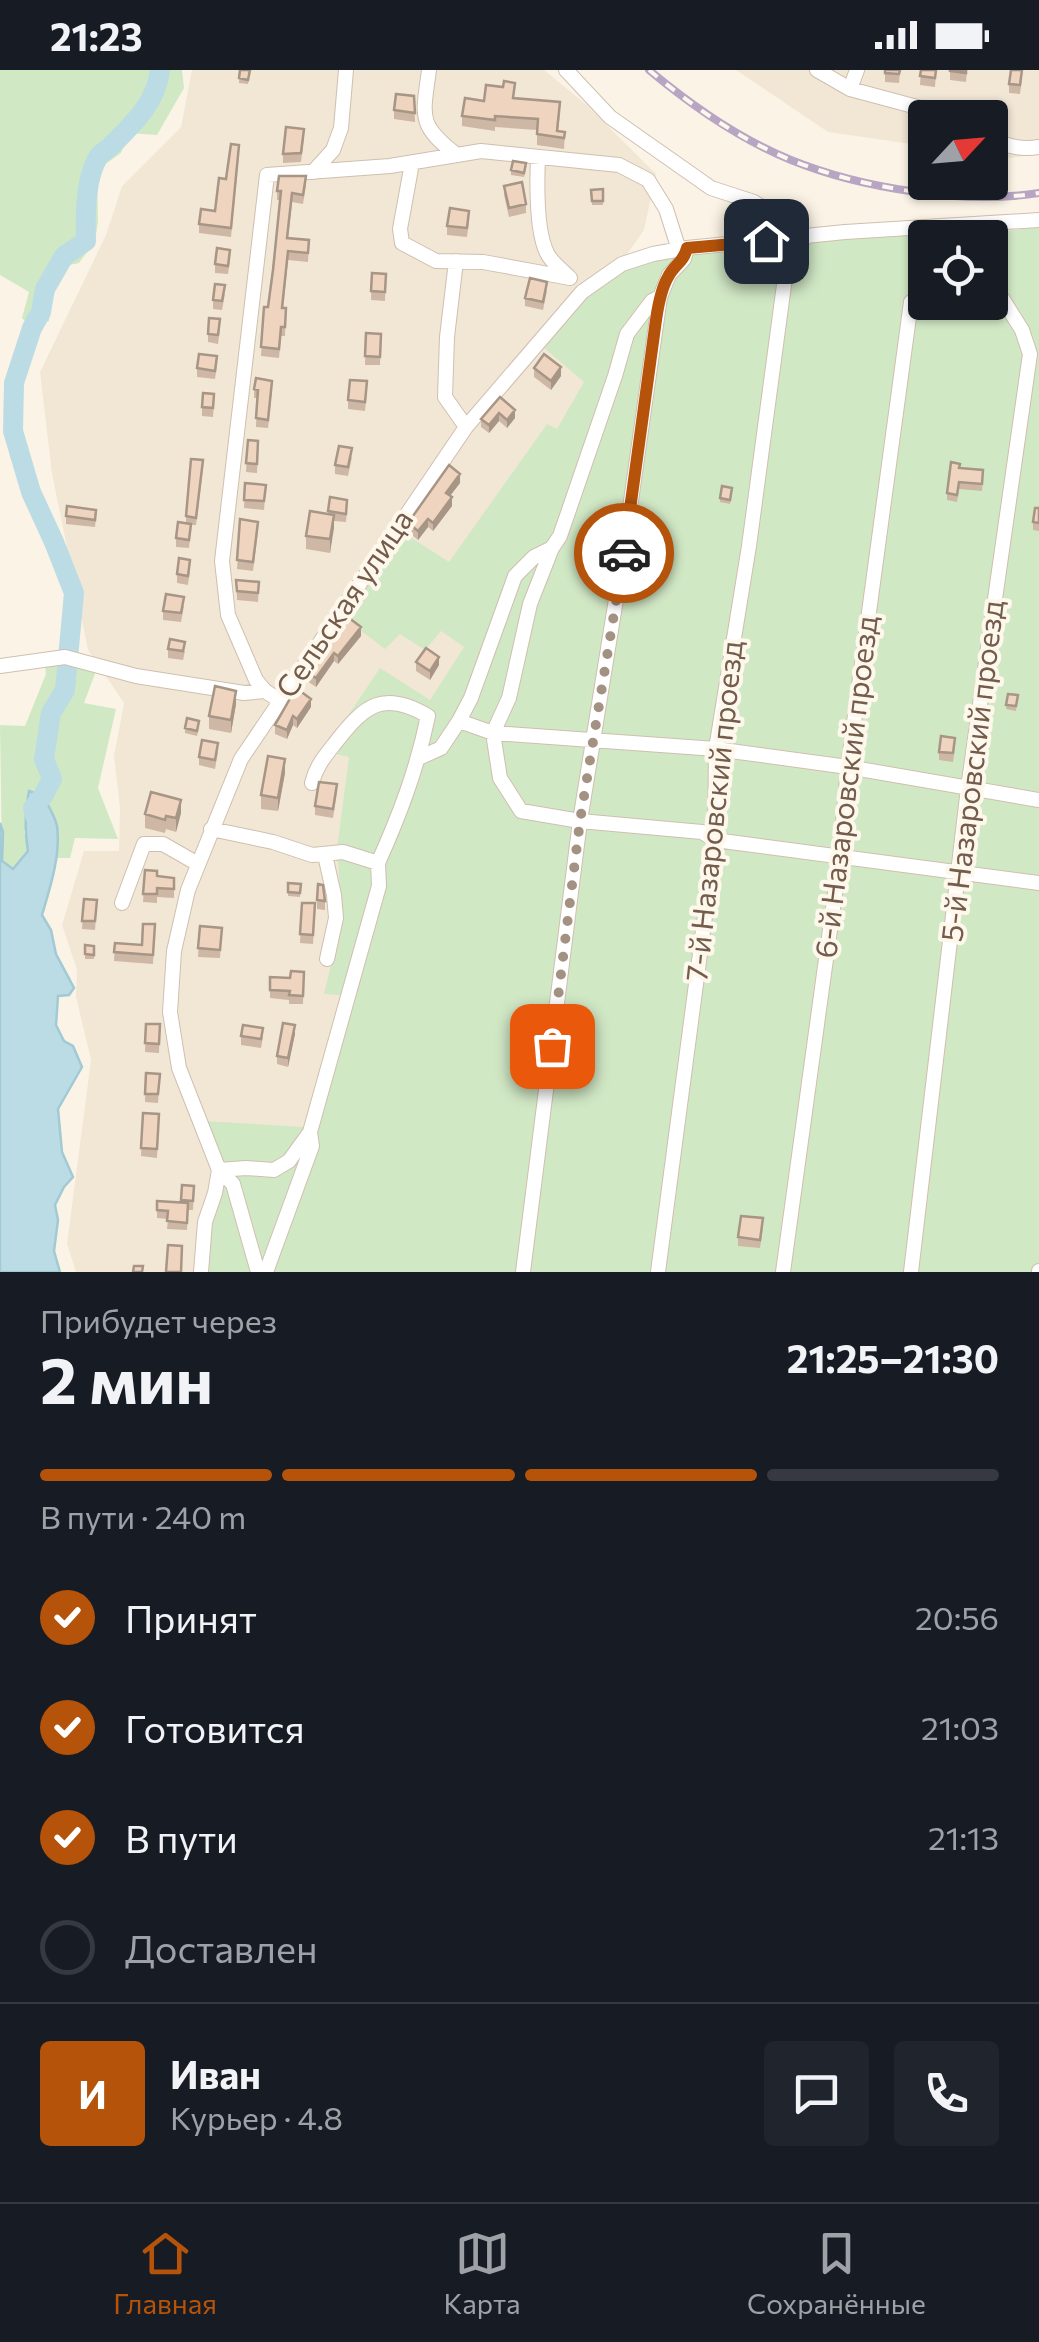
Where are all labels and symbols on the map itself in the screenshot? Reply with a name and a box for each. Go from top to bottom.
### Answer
north arrow [908,100,1008,200]
pin [724,199,809,284]
street label: Сельская улица [266,501,420,704]
courier [574,503,674,603]
street label: 5-й Назаровский проезд [931,598,1010,944]
street label: 6-й Назаровский проезд [805,613,884,960]
street label: 7-й Назаровский проезд [676,639,749,983]
pin [510,1004,595,1089]

